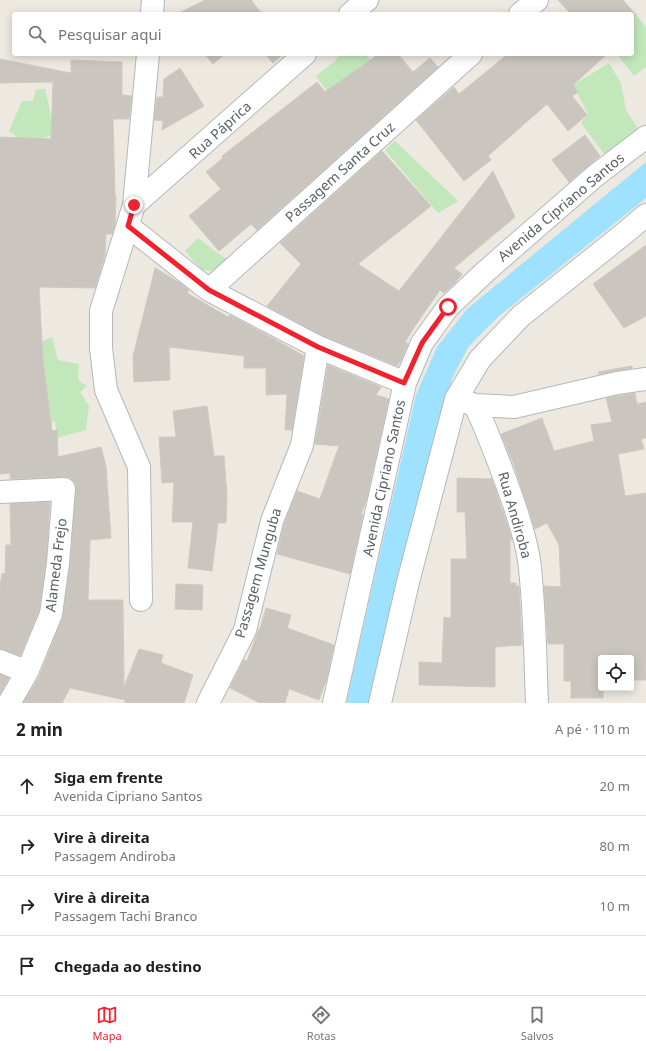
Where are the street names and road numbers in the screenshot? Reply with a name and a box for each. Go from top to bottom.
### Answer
street label: Rua Páprica [184,97,255,163]
street label: Passagem Santa Cruz [281,117,399,226]
street label: Avenida Cipriano Santos [493,148,628,265]
street label: Avenida Cipriano Santos [358,397,409,558]
street label: Rua Andiroba [494,469,537,560]
street label: Passagem Munguba [230,506,285,640]
street label: Alameda Frejo [40,517,71,613]

